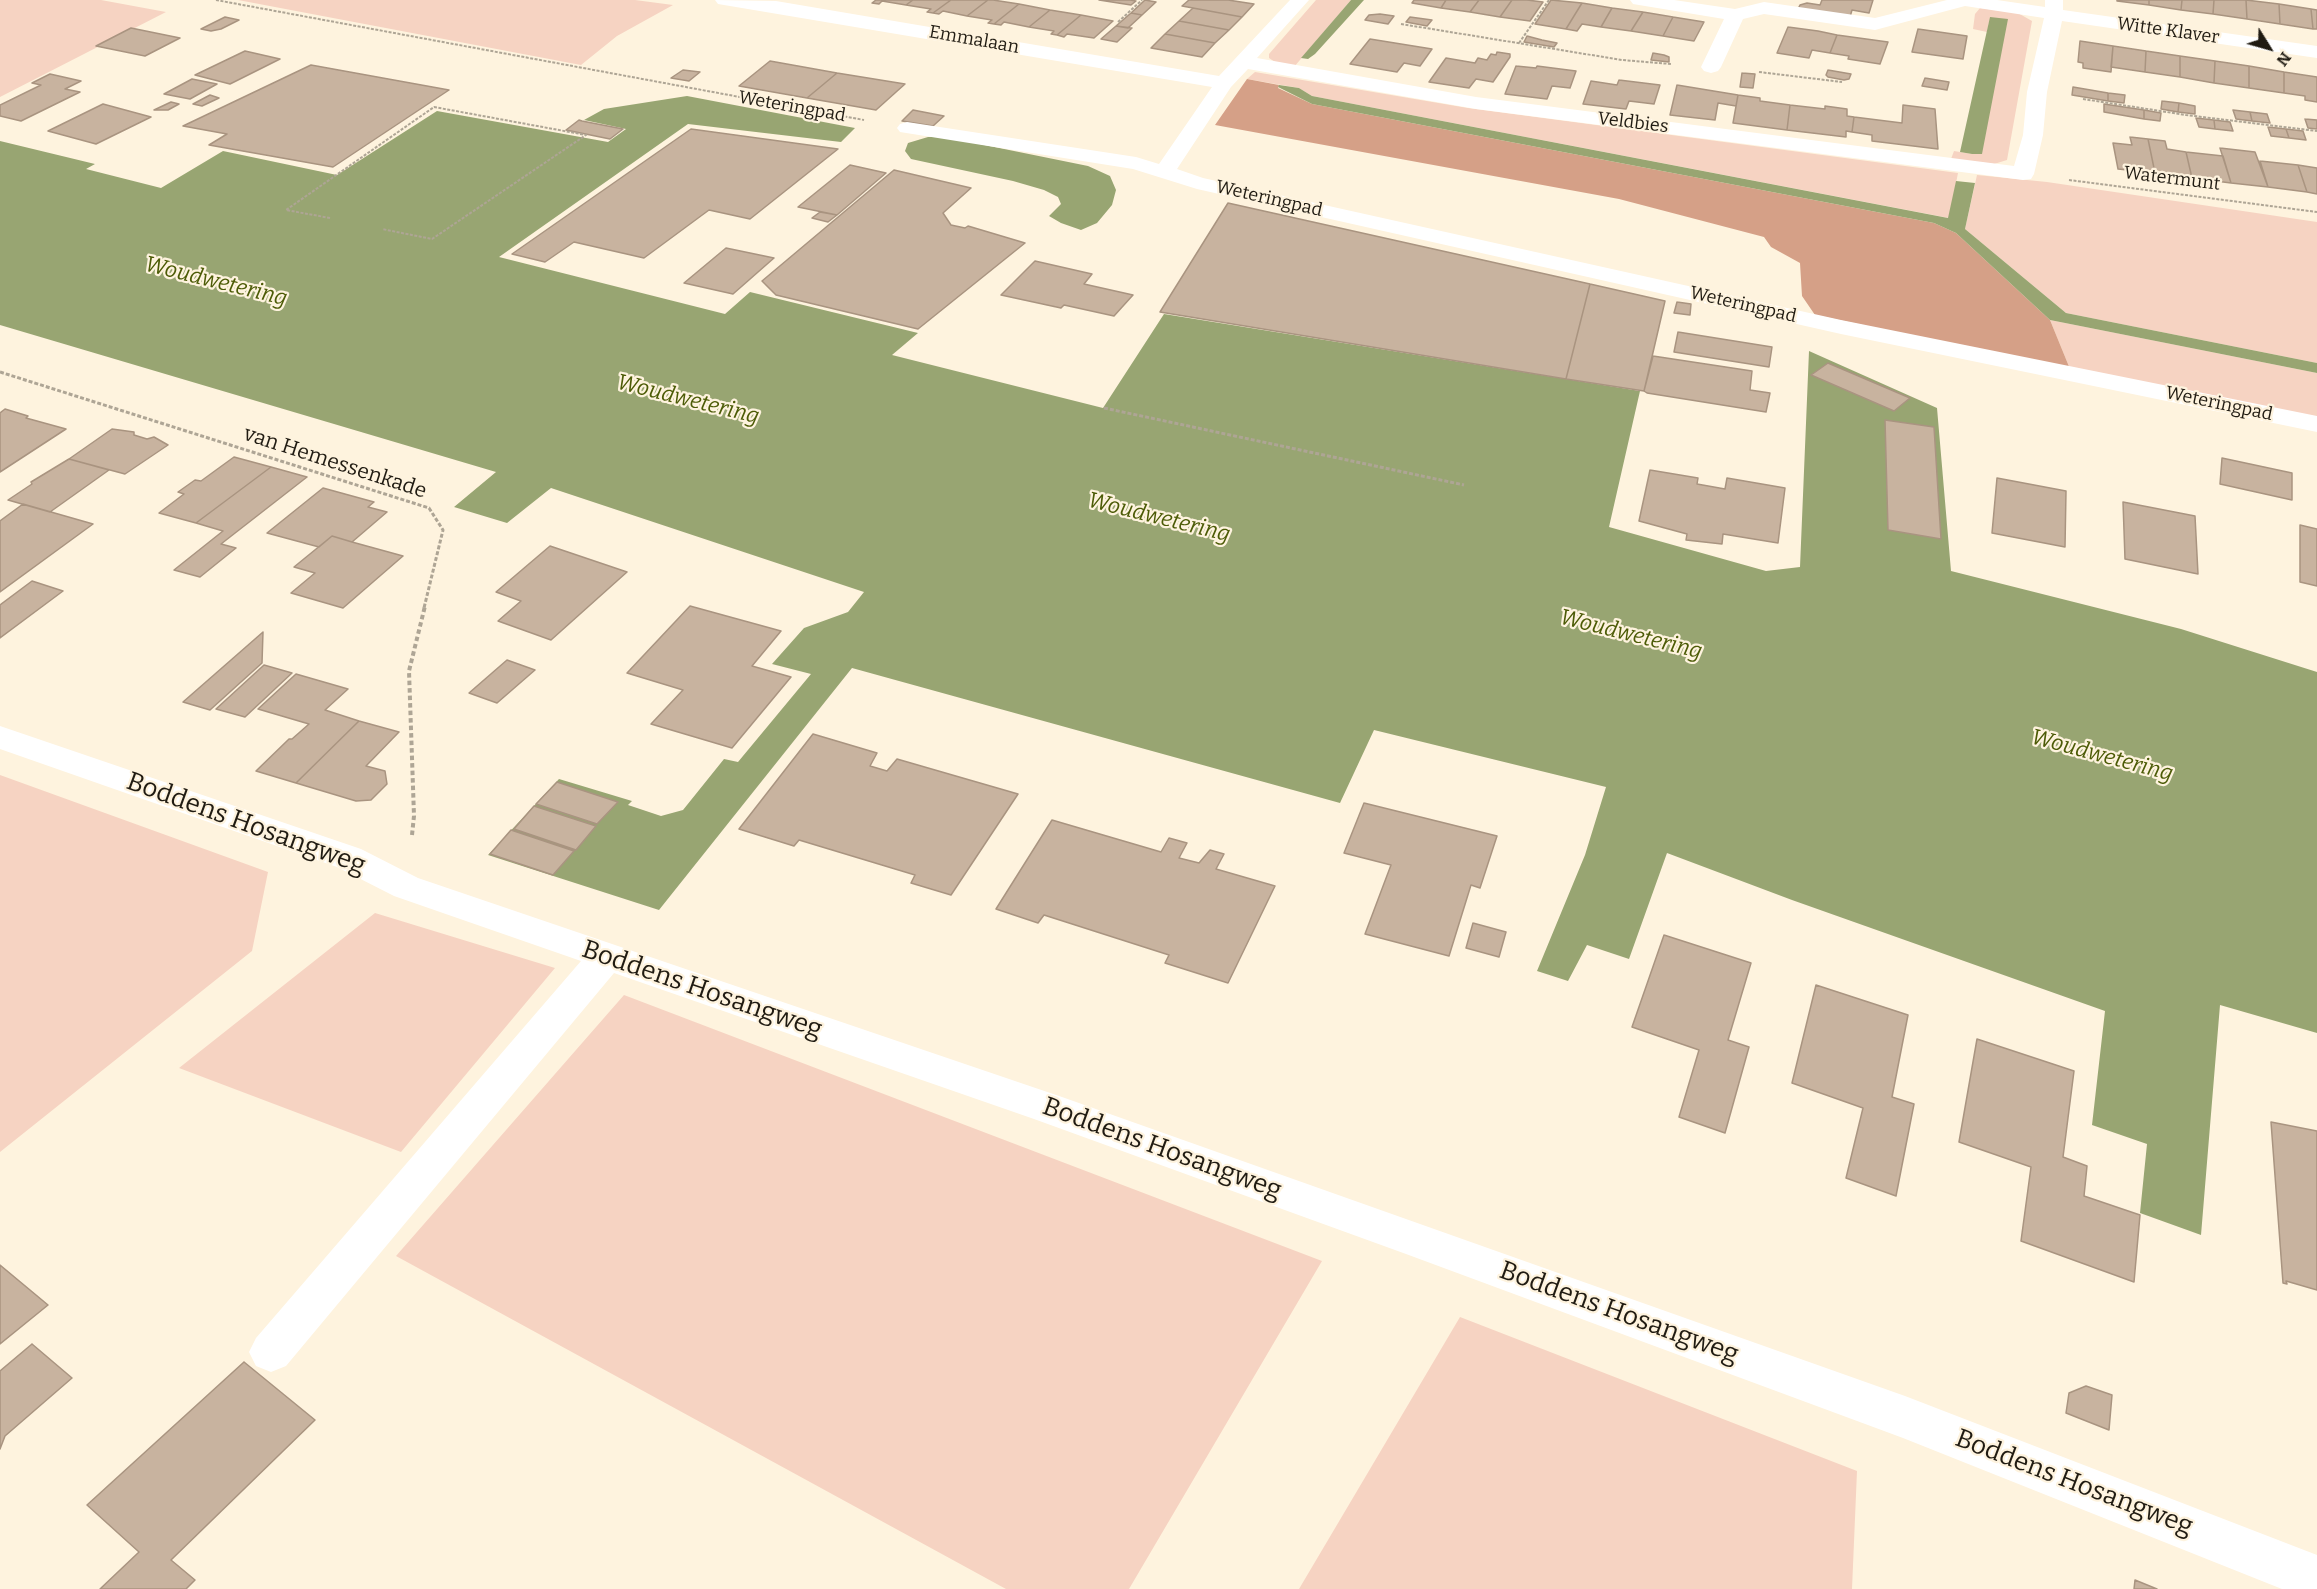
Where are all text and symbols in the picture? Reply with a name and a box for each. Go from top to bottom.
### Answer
street label: Witte Klaver [2115,13,2221,49]
north arrow [2239,18,2299,78]
street label: Emmalaan [927,21,1021,59]
text: N [2272,48,2295,70]
street label: Weteringpad [737,87,847,127]
street label: Veldbies [1596,108,1670,138]
street label: Watermunt [2123,162,2221,196]
street label: Weteringpad [1214,176,1324,222]
water label: Woudwetering [142,252,290,312]
street label: Weteringpad [1688,282,1798,328]
water label: Woudwetering [614,370,762,430]
street label: Weteringpad [2164,382,2274,426]
street label: van Hemessenkade [240,422,430,504]
water label: Woudwetering [1085,488,1233,548]
water label: Woudwetering [1557,605,1705,665]
water label: Woudwetering [2028,724,2176,788]
street label: Boddens Hosangweg [122,766,370,882]
street label: Boddens Hosangweg [578,934,826,1046]
street label: Boddens Hosangweg [1038,1091,1286,1207]
street label: Boddens Hosangweg [1495,1255,1743,1371]
street label: Boddens Hosangweg [1951,1423,2197,1543]

